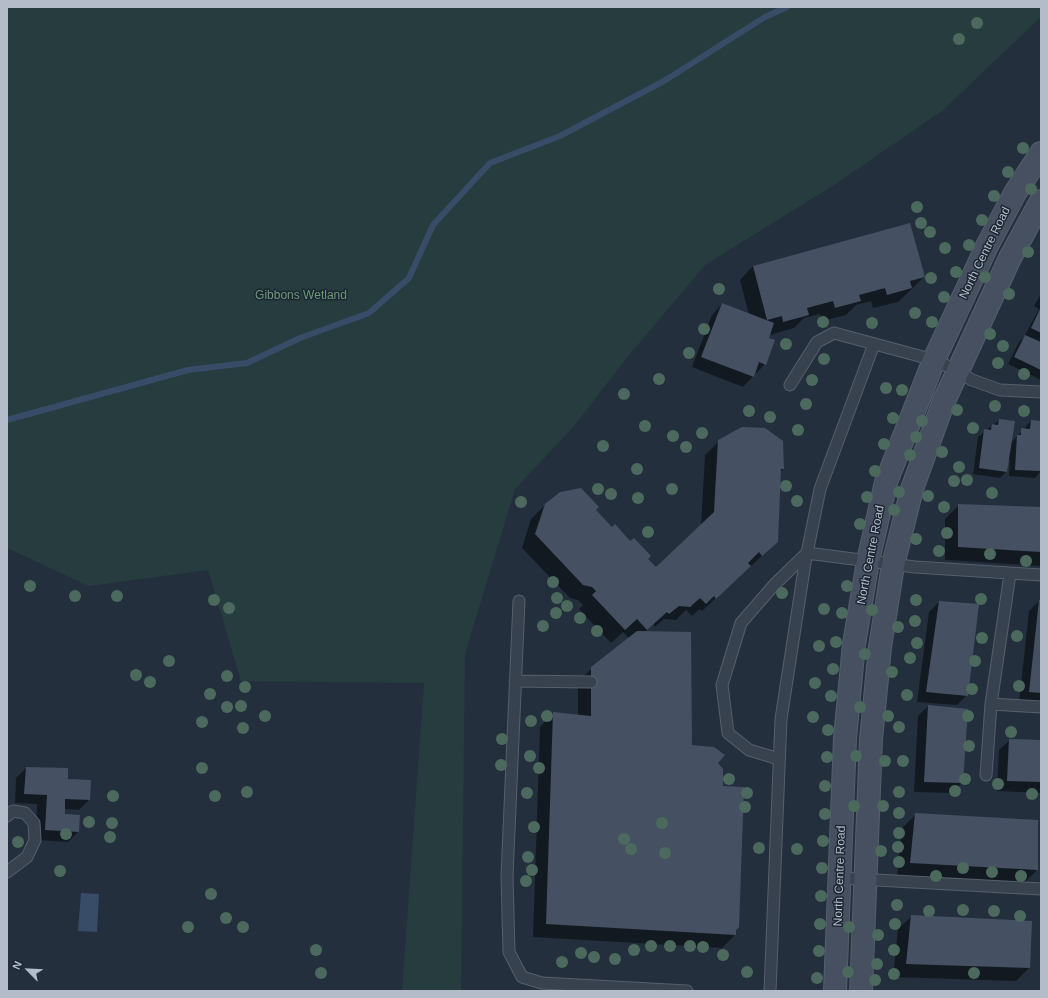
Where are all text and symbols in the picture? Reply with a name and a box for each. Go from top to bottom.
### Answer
street label: North Centre Road [956,205,1014,301]
park label: Gibbons Wetland [255,289,347,303]
street label: North Centre Road [854,504,888,606]
street label: North Centre Road [831,825,849,927]
north arrow [8,950,48,990]
text: N [10,959,24,971]

